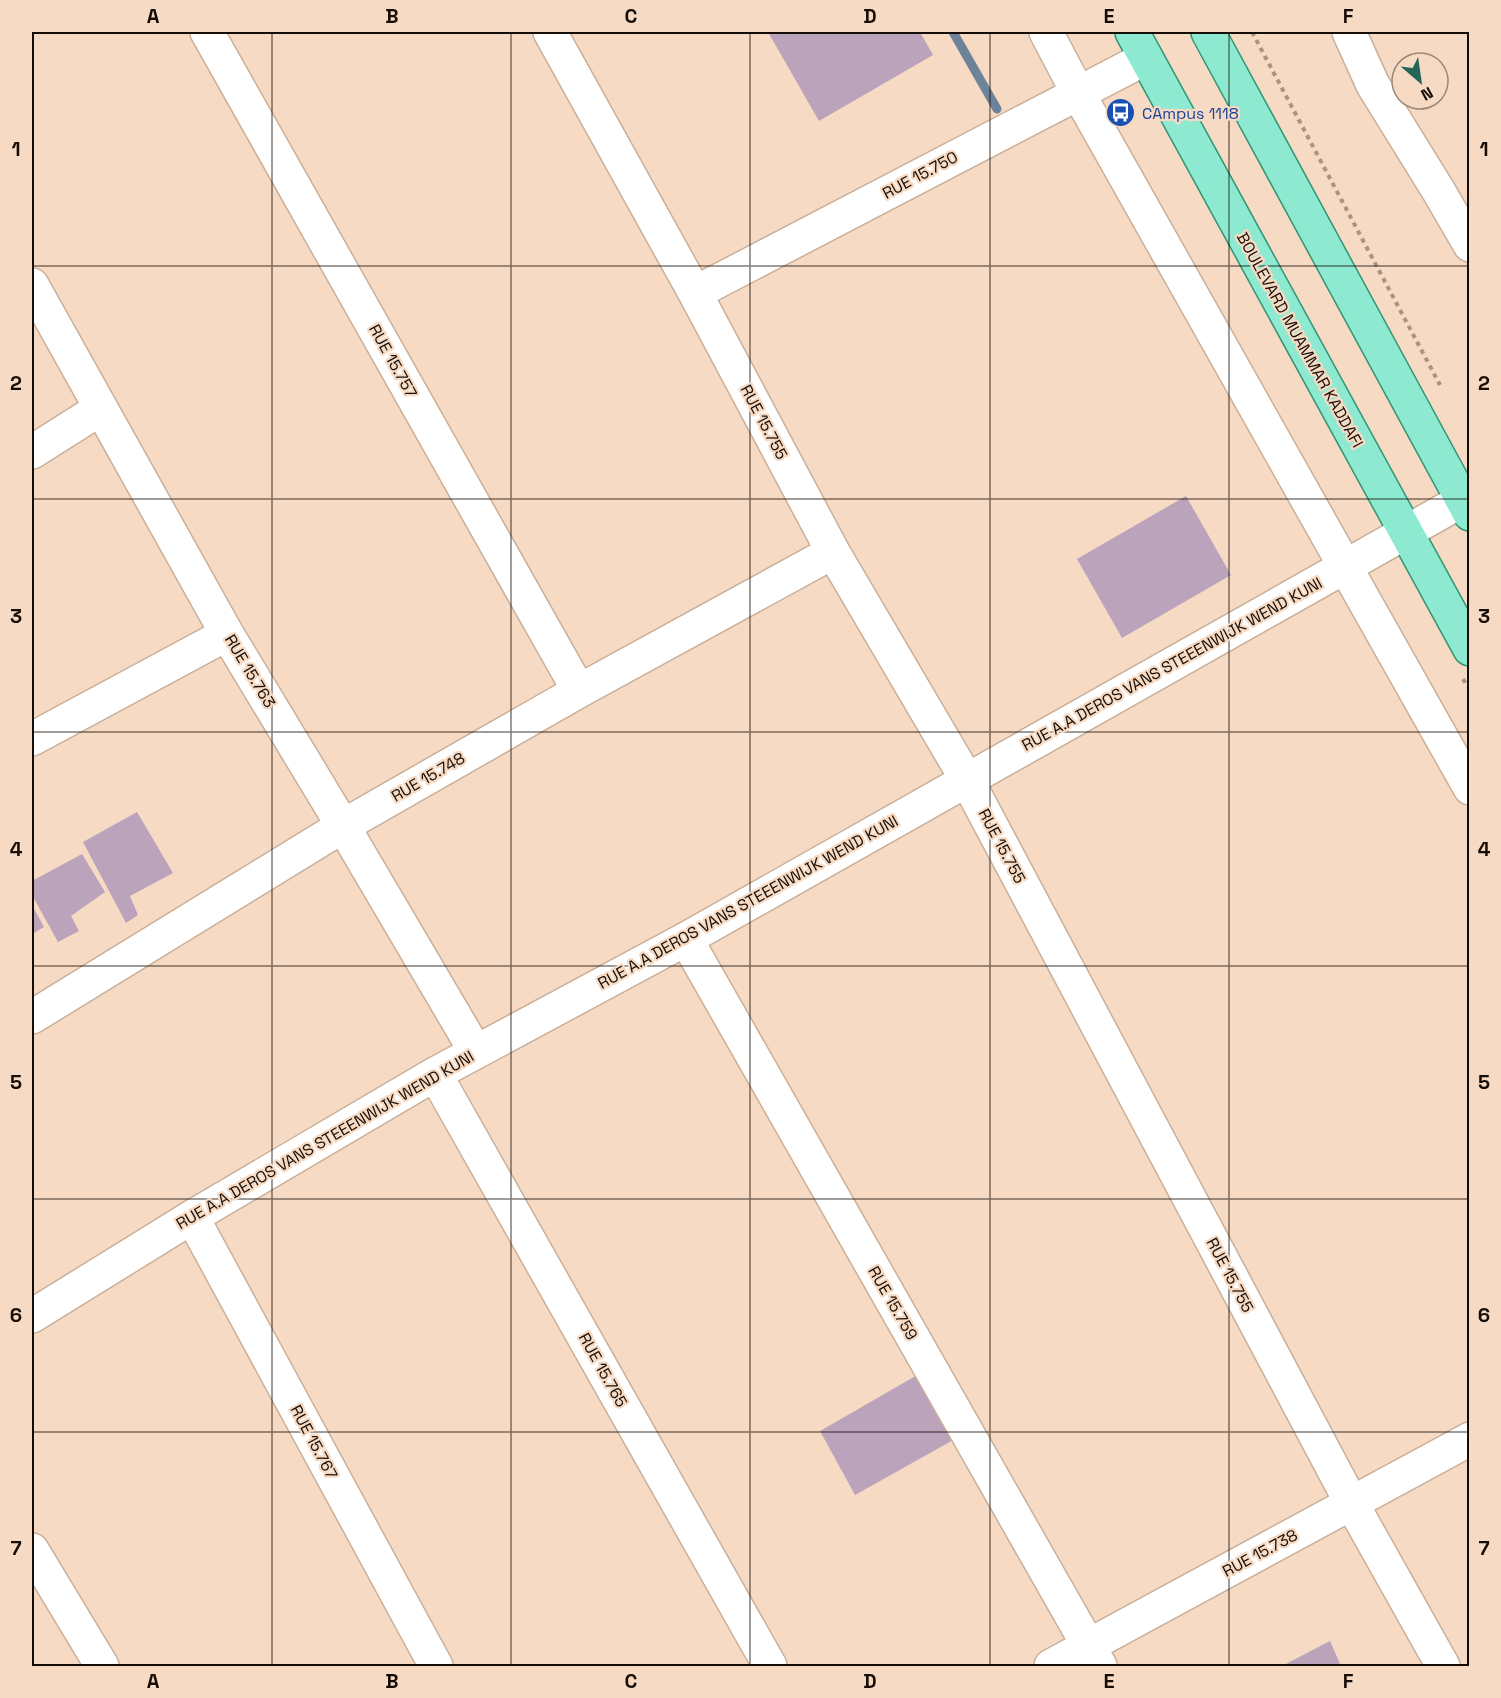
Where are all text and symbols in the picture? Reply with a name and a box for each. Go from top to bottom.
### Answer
text: A [147,3,160,29]
text: B [385,3,399,29]
text: C [625,3,638,29]
text: D [863,3,877,29]
text: E [1103,3,1115,29]
text: F [1343,3,1354,29]
north arrow [1390,51,1450,111]
text: N [1417,82,1437,105]
bus stop icon: CAmpus 1118 [1105,97,1137,129]
place label: CAmpus 1118 [1142,103,1239,124]
text: 1 [11,136,21,162]
text: 1 [1479,136,1489,162]
street label: RUE 15.750 [879,146,961,204]
street label: BOULEVARD MUAMMAR KADDAFI [1232,229,1368,451]
street label: RUE 15.757 [364,320,422,402]
text: 2 [10,370,22,396]
text: 2 [1478,370,1490,396]
street label: RUE 15.755 [736,381,792,463]
street label: RUE A.A DEROS VANS STEEENWIJK WEND KUNI [1018,572,1326,756]
text: 3 [10,603,22,629]
text: 3 [1478,603,1490,629]
street label: RUE 15.763 [220,630,280,712]
street label: RUE 15.748 [387,747,469,807]
street label: RUE 15.755 [974,805,1030,887]
street label: RUE A.A DEROS VANS STEEENWIJK WEND KUNI [594,810,902,994]
text: 4 [10,836,23,862]
text: 4 [1478,836,1491,862]
street label: RUE A.A DEROS VANS STEEENWIJK WEND KUNI [172,1046,478,1234]
text: 5 [10,1069,22,1095]
text: 5 [1478,1069,1490,1095]
street label: RUE 15.755 [1202,1234,1258,1316]
street label: RUE 15.759 [863,1262,923,1344]
text: 6 [10,1302,22,1328]
text: 6 [1478,1302,1490,1328]
street label: RUE 15.765 [574,1329,632,1411]
street label: RUE 15.767 [286,1401,342,1483]
street label: RUE 15.738 [1219,1524,1301,1582]
text: 7 [10,1535,22,1561]
text: 7 [1478,1535,1490,1561]
text: A [147,1668,160,1694]
text: B [385,1668,399,1694]
text: C [625,1668,638,1694]
text: D [863,1668,877,1694]
text: E [1103,1668,1115,1694]
text: F [1343,1668,1354,1694]

